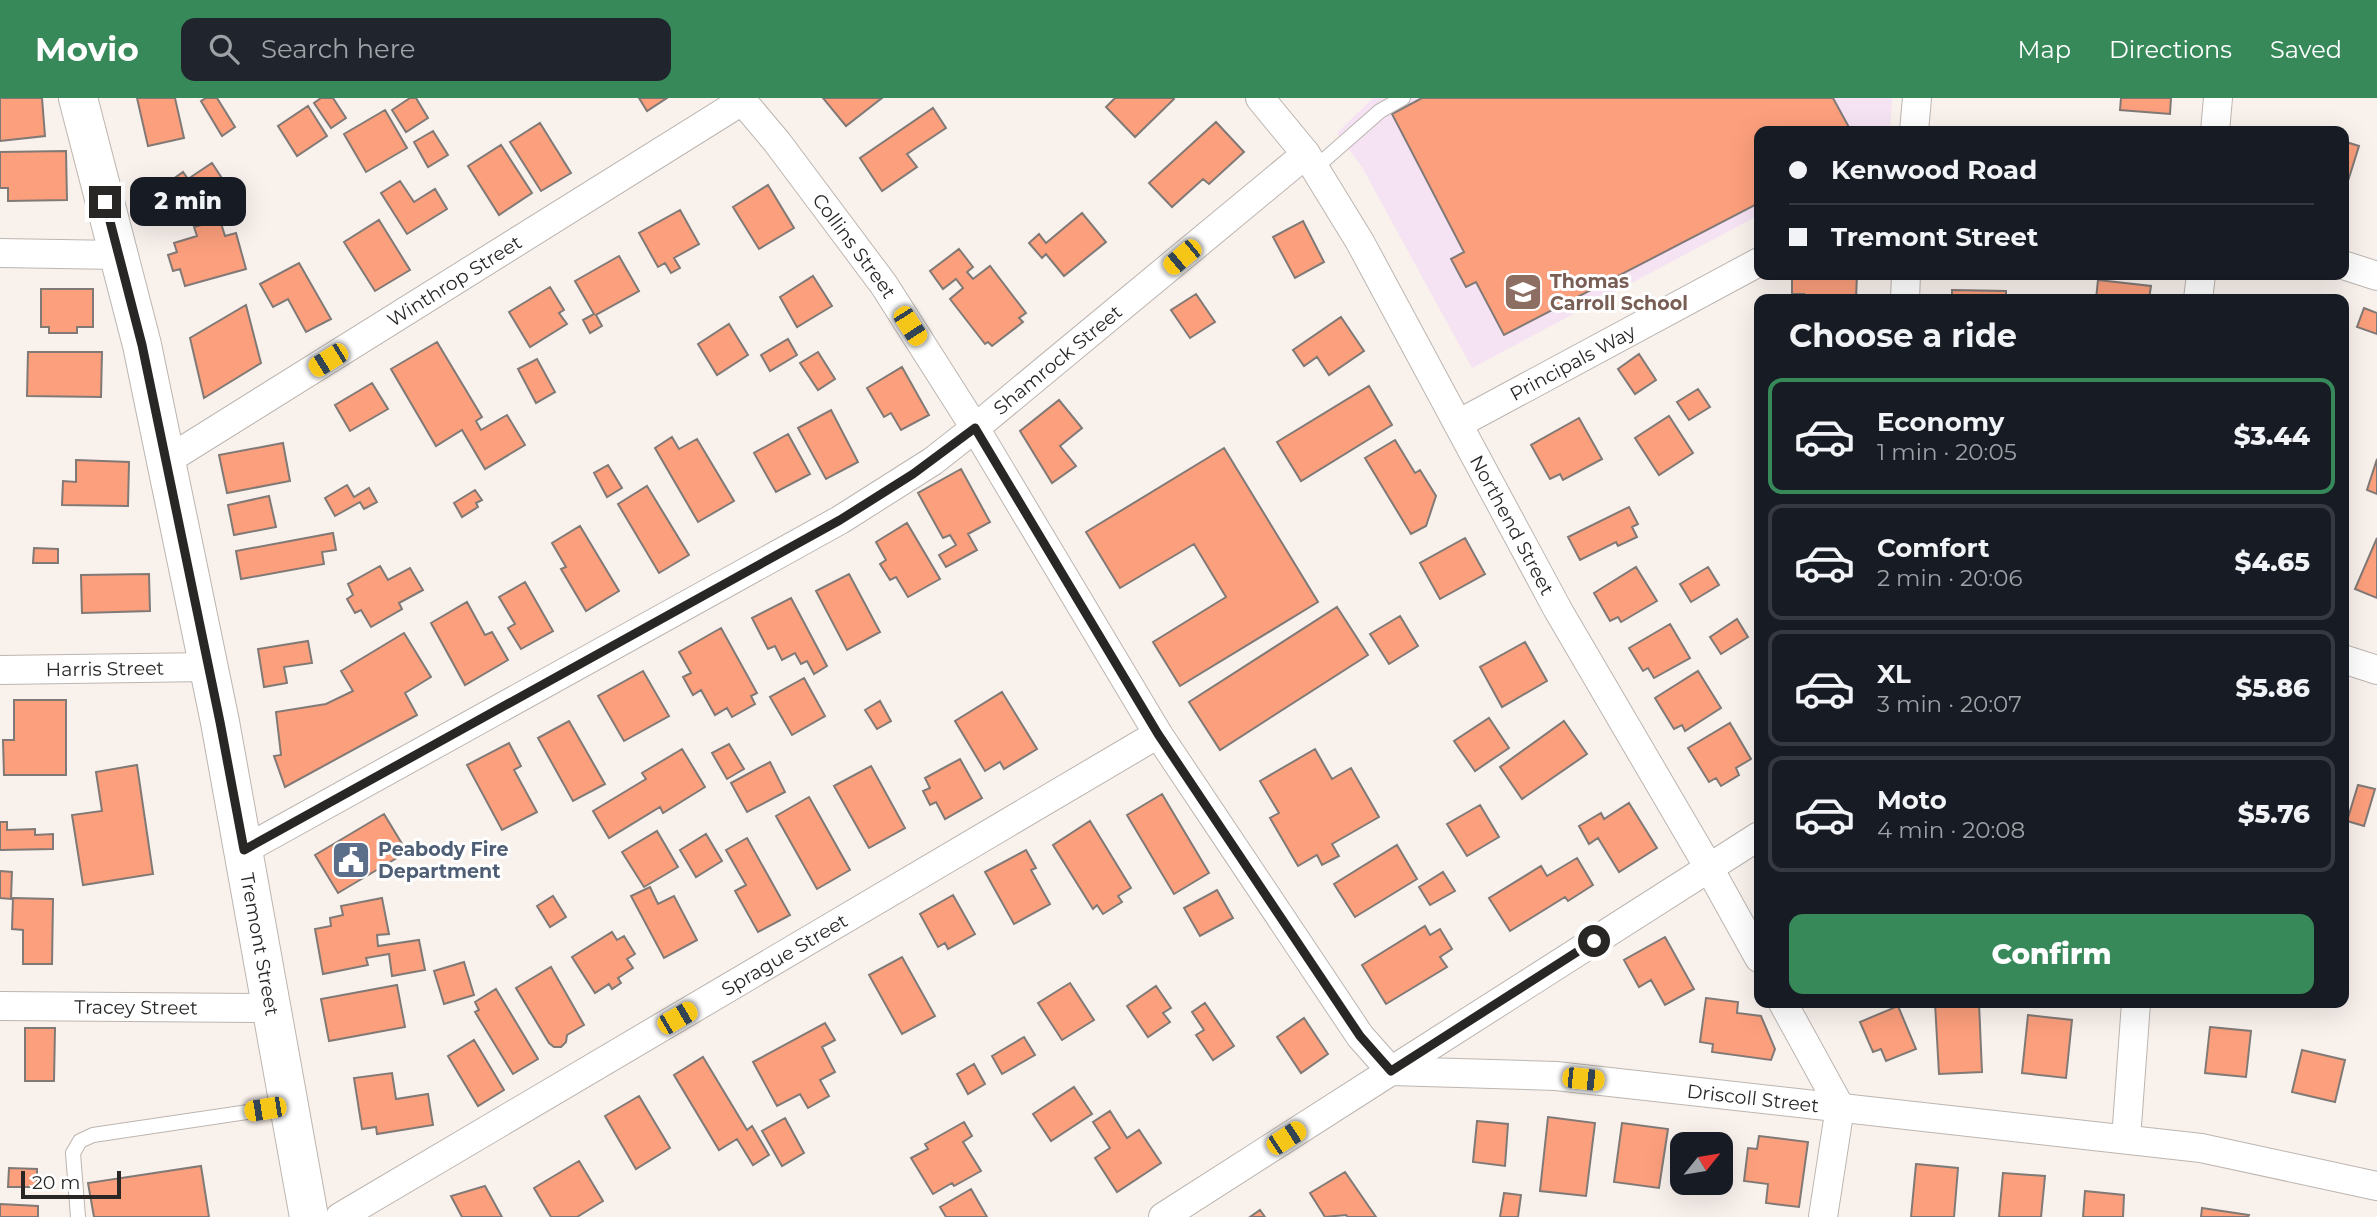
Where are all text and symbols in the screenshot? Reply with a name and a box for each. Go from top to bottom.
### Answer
search box [181,18,671,81]
text: Movio [35,29,139,69]
icon: search [205,30,243,68]
text: Search here [261,33,416,65]
text: Map [2018,35,2071,64]
text: Directions [2109,35,2232,64]
text: Saved [2270,35,2342,64]
text: Kenwood Road [1831,154,2037,186]
callout: 2 min [130,178,245,226]
route end [89,186,121,218]
text: 2 min [154,187,222,215]
street label: Collins Street [808,189,901,303]
text: Tremont Street [1831,221,2038,253]
street label: Winthrop Street [383,230,526,331]
car [1160,235,1205,279]
place label: Thomas Carroll School [1550,270,1688,315]
school or university icon: Thomas Carroll School [1502,271,1544,313]
street label: Shamrock Street [989,300,1127,419]
car [890,303,931,349]
text: Choose a ride [1789,316,2017,355]
street label: Principals Way [1506,319,1640,405]
car [305,340,352,380]
icon: car [1793,405,1856,468]
text: Economy [1877,406,2004,438]
text: $3.44 [2234,420,2310,452]
text: 1 min · 20:05 [1877,438,2017,466]
street label: Northend Street [1465,451,1559,599]
icon: car [1793,531,1856,594]
text: Comfort [1877,532,1989,564]
text: $4.65 [2235,546,2310,578]
text: 2 min · 20:06 [1877,564,2022,592]
street label: Harris Street [46,656,165,681]
icon: car [1793,657,1856,720]
text: XL [1877,658,1911,690]
text: $5.86 [2236,672,2310,704]
text: 3 min · 20:07 [1877,690,2022,718]
icon: car [1793,783,1856,846]
text: Moto [1877,784,1947,816]
text: $5.76 [2238,798,2310,830]
text: 4 min · 20:08 [1877,816,2025,844]
place label: Peabody Fire Department [378,838,508,883]
public building icon: Peabody Fire Department [330,839,372,881]
street label: Tremont Street [236,871,284,1018]
street label: Sprague Street [717,908,852,1001]
button: Confirm [1789,914,2314,994]
route start [1578,925,1610,957]
street label: Tracey Street [74,995,198,1019]
car [654,998,701,1038]
car [1562,1066,1605,1092]
street label: Driscoll Street [1686,1079,1820,1117]
car [243,1095,288,1123]
car [1263,1118,1310,1158]
north arrow [1670,1132,1732,1195]
map controls [1670,1132,1733,1195]
scale bar [21,1168,121,1200]
text: 20 m [32,1171,80,1194]

